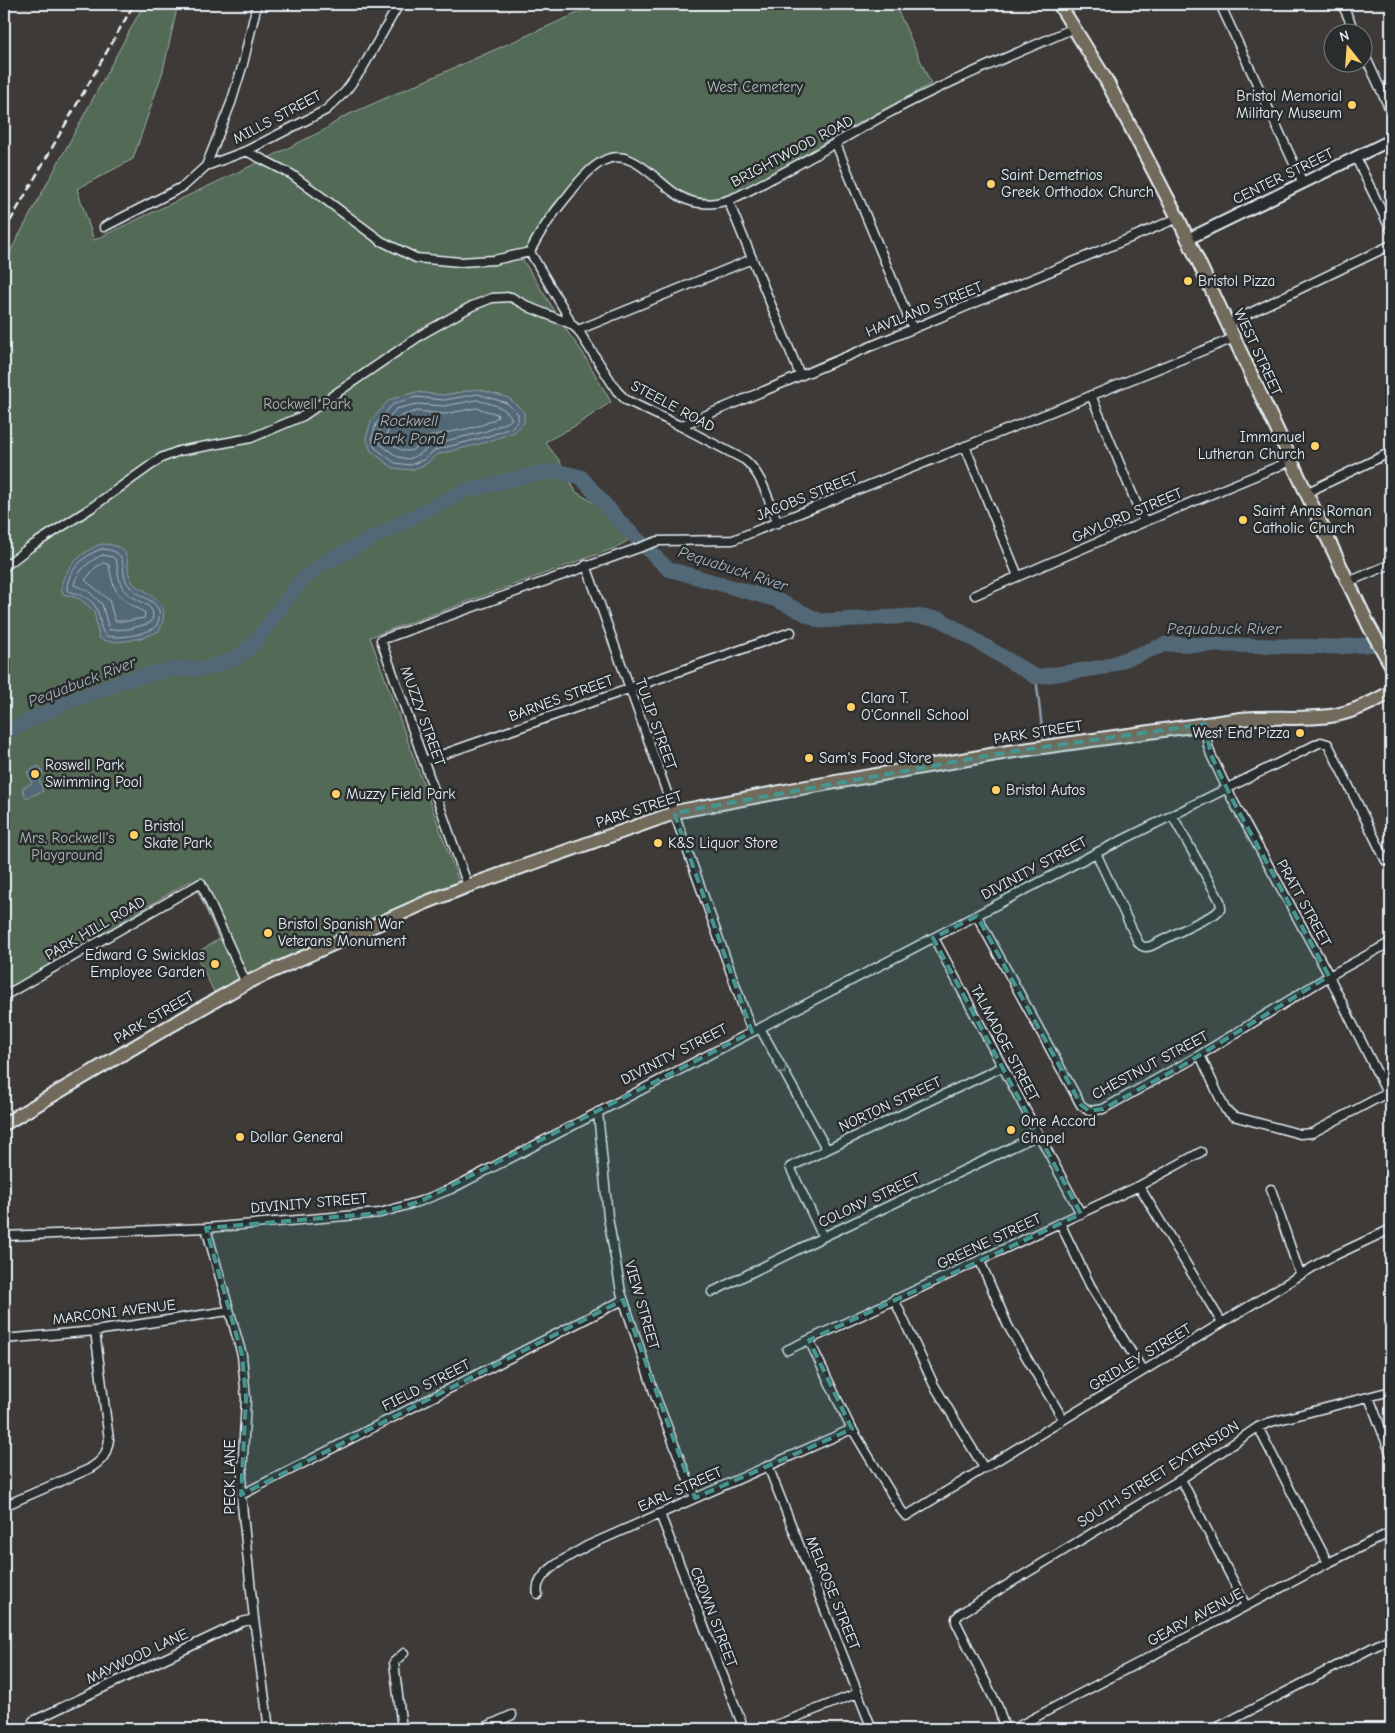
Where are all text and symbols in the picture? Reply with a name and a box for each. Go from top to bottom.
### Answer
north arrow [1322,22,1372,72]
text: N [1337,27,1351,46]
park label: West Cemetery [707,78,803,96]
street label: MILLS STREET [230,86,325,148]
place label: Bristol Memorial Military Museum [1236,87,1342,122]
marker: Bristol Memorial Military Museum [1346,99,1358,111]
street label: BRIGHTWOOD ROAD [728,111,856,191]
street label: CENTER STREET [1230,144,1336,208]
place label: Saint Demetrios Greek Orthodox Church [1001,166,1154,201]
marker: Saint Demetrios Greek Orthodox Church [985,178,997,190]
place label: Bristol Pizza [1198,272,1275,290]
marker: Bristol Pizza [1182,275,1194,287]
street label: HAVILAND STREET [863,277,985,341]
street label: WEST STREET [1230,306,1286,399]
street label: STEELE ROAD [628,376,718,436]
park label: Rockwell Park [263,395,352,413]
water label: Rockwell Park Pond [373,412,445,448]
place label: Immanuel Lutheran Church [1198,428,1305,463]
marker: Immanuel Lutheran Church [1309,440,1321,452]
street label: JACOBS STREET [754,467,861,525]
street label: GAYLORD STREET [1069,484,1185,546]
place label: Saint Anns Roman Catholic Church [1253,502,1372,537]
marker: Saint Anns Roman Catholic Church [1237,514,1249,526]
water label: Pequabuck River [676,543,791,595]
water label: Pequabuck River [1167,620,1282,638]
water label: Pequabuck River [26,653,139,711]
street label: MUZZY STREET [397,663,450,769]
street label: BARNES STREET [506,671,616,725]
street label: TULIP STREET [631,676,681,772]
place label: Clara T. O'Connell School [861,689,969,724]
marker: Clara T. O'Connell School [845,701,857,713]
street label: PARK STREET [992,716,1084,748]
place label: West End Pizza [1192,724,1290,742]
marker: West End Pizza [1294,727,1306,739]
place label: Sam's Food Store [819,749,932,767]
marker: Sam's Food Store [803,752,815,764]
place label: Roswell Park Swimming Pool [45,756,142,791]
marker: Roswell Park Swimming Pool [29,768,41,780]
place label: Bristol Autos [1006,781,1085,799]
marker: Bristol Autos [990,784,1002,796]
place label: Muzzy Field Park [346,785,456,803]
street label: PARK STREET [593,787,685,831]
marker: Muzzy Field Park [330,788,342,800]
place label: Bristol Skate Park [144,817,213,852]
park label: Mrs. Rockwell's Playground [19,829,115,864]
marker: Bristol Skate Park [128,829,140,841]
street label: DIVINITY STREET [978,832,1090,903]
place label: K&S Liquor Store [668,834,778,852]
marker: K&S Liquor Store [652,837,664,849]
street label: PRATT STREET [1273,856,1335,950]
street label: PARK HILL ROAD [42,892,148,964]
place label: Bristol Spanish War Veterans Monument [278,915,407,950]
marker: Bristol Spanish War Veterans Monument [262,927,274,939]
place label: Edward G Swicklas Employee Garden [85,946,205,981]
marker: Edward G Swicklas Employee Garden [209,958,221,970]
street label: TALMADGE STREET [967,982,1043,1104]
street label: PARK STREET [111,987,198,1047]
street label: DIVINITY STREET [618,1019,730,1089]
street label: CHESTNUT STREET [1089,1027,1211,1103]
one-way arrow [777,1065,787,1074]
one-way arrow [1059,1068,1069,1077]
street label: NORTON STREET [836,1072,944,1136]
place label: One Accord Chapel [1021,1112,1096,1147]
marker: One Accord Chapel [1005,1124,1017,1136]
place label: Dollar General [250,1128,343,1146]
marker: Dollar General [234,1131,246,1143]
street label: COLONY STREET [815,1168,923,1231]
street label: DIVINITY STREET [250,1189,368,1217]
street label: GREENE STREET [934,1209,1044,1273]
street label: VIEW STREET [621,1258,663,1352]
street label: MARCONI AVENUE [51,1295,177,1329]
street label: GRIDLEY STREET [1085,1319,1195,1395]
street label: FIELD STREET [379,1355,473,1415]
street label: SOUTH STREET EXTENSION [1074,1417,1242,1531]
street label: PECK LANE [221,1439,239,1515]
street label: EARL STREET [635,1462,725,1516]
street label: MELROSE STREET [802,1534,864,1653]
street label: CROWN STREET [687,1564,742,1670]
street label: GEARY AVENUE [1144,1584,1246,1650]
street label: MAYWOOD LANE [83,1624,191,1688]

